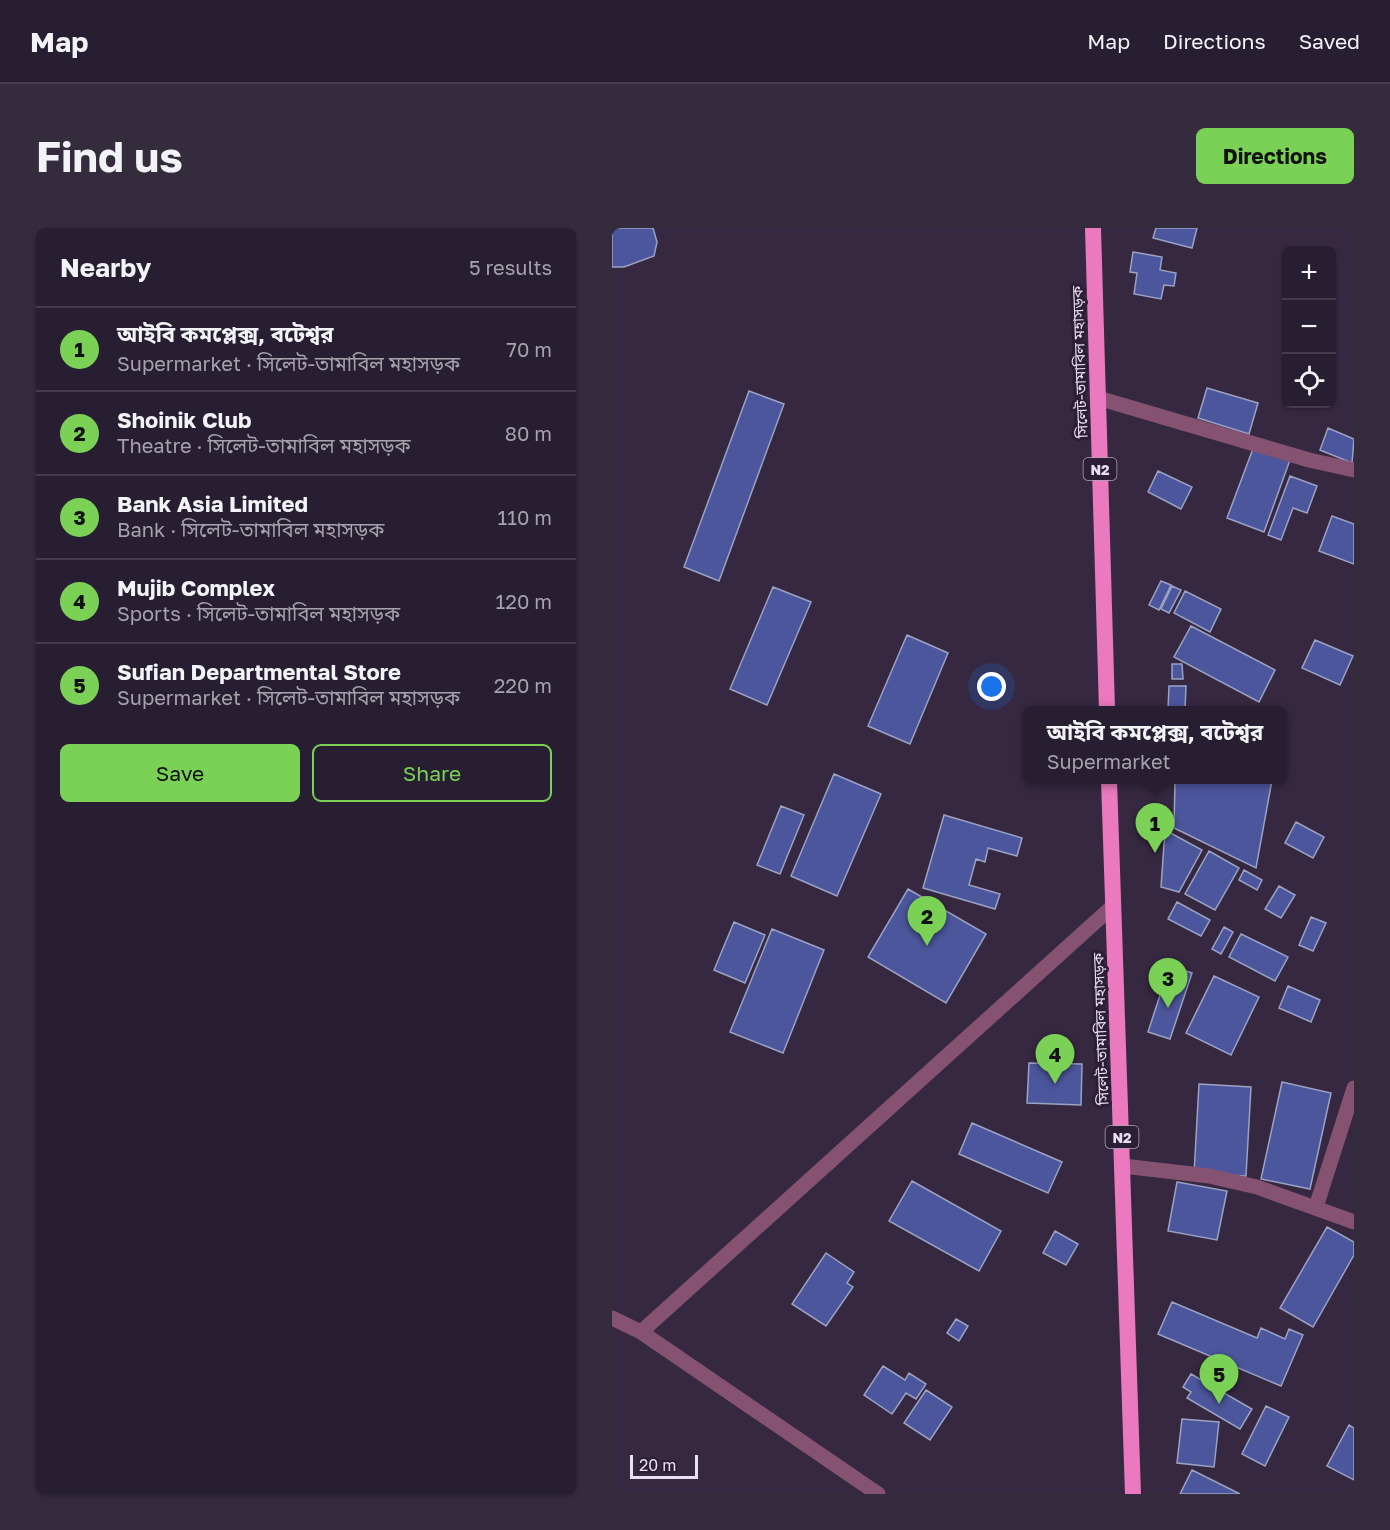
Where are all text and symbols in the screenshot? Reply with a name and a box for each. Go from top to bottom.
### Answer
text: Map [30,25,88,58]
text: Map [1087,28,1130,54]
text: Directions [1163,28,1266,54]
text: Saved [1299,28,1360,54]
button: Directions [1196,128,1354,184]
text: Find us [36,131,183,181]
map controls [1282,246,1336,408]
button: + [1282,246,1336,300]
text: Nearby [60,252,151,283]
text: 5 results [469,255,552,279]
street label: সিলেট-তামাবিল মহাসড়ক [1067,285,1091,439]
button: − [1282,300,1336,354]
text: আইবি কমপ্লেক্স, বটেশ্বর [117,320,334,347]
text: 1 [74,337,85,361]
text: 70 m [506,337,552,361]
text: Supermarket · সিলেট-তামাবিল মহাসড়ক [117,351,460,375]
button: locate [1282,354,1336,408]
text: Shoinik Club [117,406,252,433]
text: 2 [73,421,86,445]
text: 80 m [505,421,552,445]
text: Theatre · সিলেট-তামাবিল মহাসড়ক [117,433,411,457]
road number: N2 [1084,458,1116,480]
text: Bank Asia Limited [117,490,308,517]
text: 3 [73,505,86,529]
text: 110 m [498,505,552,529]
text: Bank · সিলেট-তামাবিল মহাসড়ক [117,517,384,541]
text: Mujib Complex [117,574,275,601]
text: 4 [73,589,86,613]
text: 120 m [496,589,552,613]
text: Sports · সিলেট-তামাবিল মহাসড়ক [117,601,400,625]
text: Sufian Departmental Store [117,658,401,685]
your location [977,672,1006,701]
text: 5 [73,673,86,697]
text: 220 m [494,673,552,697]
text: Supermarket · সিলেট-তামাবিল মহাসড়ক [117,685,460,709]
popup [1023,706,1287,784]
text: আইবি কমপ্লেক্স, বটেশ্বর [1047,718,1263,745]
button: Save [60,744,300,802]
button: Share [312,744,552,802]
text: Supermarket [1047,749,1171,773]
pin: 1 [1136,804,1174,853]
pin: 2 [908,896,946,946]
street label: সিলেট-তামাবিল মহাসড়ক [1088,952,1112,1106]
pin: 3 [1148,958,1188,1008]
pin: 4 [1036,1034,1074,1084]
road number: N2 [1106,1126,1138,1148]
pin: 5 [1200,1354,1238,1404]
scale bar [630,1452,698,1480]
text: 20 m [639,1455,676,1475]

